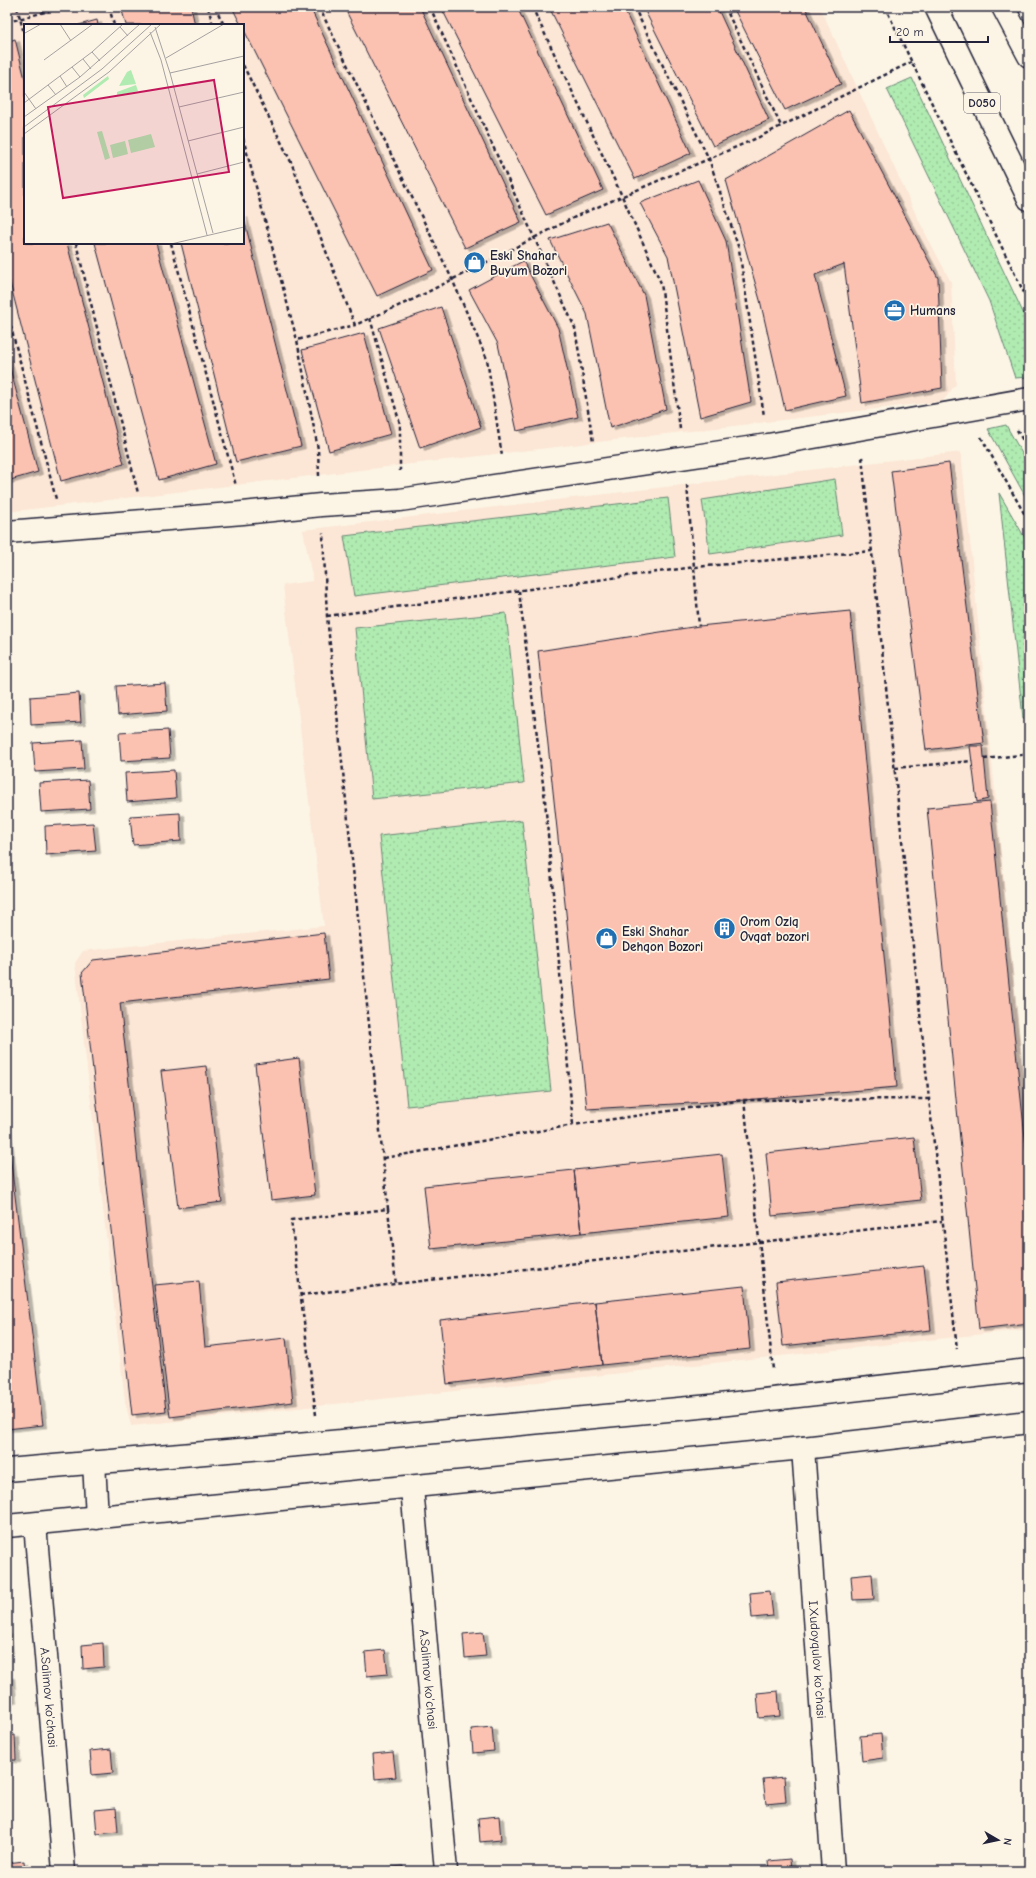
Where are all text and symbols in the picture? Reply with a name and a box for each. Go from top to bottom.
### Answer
scale bar [890,18,988,44]
inset map [24,24,244,244]
text: 20 m [896,25,924,39]
road number: D050 [964,93,1000,113]
place label: Eski Shahar Buyum Bozori [490,248,567,278]
shop icon: Eski Shahar Buyum Bozori [461,249,487,275]
office icon: Humans [882,297,908,323]
place label: Humans [910,303,956,318]
place label: Orom Oziq Ovqat bozori [740,914,809,944]
building icon: Orom Oziq Ovqat bozori [712,915,738,941]
place label: Eski Shahar Dehqon Bozori [622,924,703,954]
shop icon: Eski Shahar Dehqon Bozori [594,925,620,951]
street label: I.Xudoyqulov ko'chasi [806,1600,829,1719]
street label: A.Salimov ko'chasi [417,1629,440,1730]
street label: A.Salimov ko'chasi [37,1647,61,1748]
north arrow [978,1820,1018,1860]
text: N [1000,1837,1014,1846]

